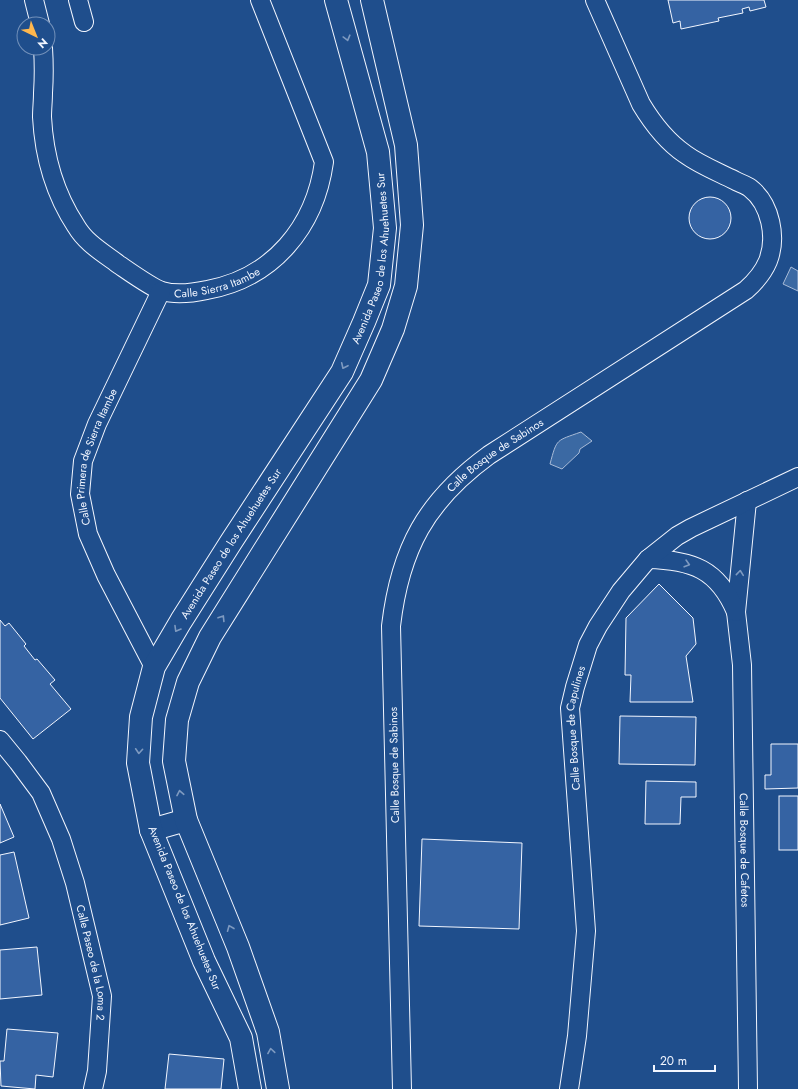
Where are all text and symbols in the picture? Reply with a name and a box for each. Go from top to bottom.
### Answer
north arrow [16,16,56,56]
text: N [34,34,51,52]
one-way arrow [342,34,351,41]
street label: Avenida Paseo de los Ahuehuetes Sur [347,172,393,346]
street label: Calle Sierra Itambe [174,263,263,301]
one-way arrow [341,361,349,369]
street label: Calle Primera de Sierra Itambe [72,385,121,527]
street label: Calle Bosque de Sabinos [443,414,547,495]
street label: Avenida Paseo de los Ahuehuetes Sur [176,465,285,622]
one-way arrow [683,559,690,567]
one-way arrow [736,570,745,576]
one-way arrow [217,615,225,622]
one-way arrow [174,625,181,632]
street label: Calle Bosque de Capulines [562,663,589,791]
street label: Calle Bosque de Sabinos [385,706,403,823]
one-way arrow [134,748,143,754]
one-way arrow [177,790,185,796]
street label: Calle Bosque de Cafetos [736,793,753,908]
street label: Avenida Paseo de los Ahuehuetes Sur [145,824,225,993]
street label: Calle Paseo de la Loma 2 [72,903,110,1021]
one-way arrow [226,924,234,931]
one-way arrow [267,1047,276,1054]
scale bar [654,1047,715,1073]
text: 20 m [660,1052,687,1070]

